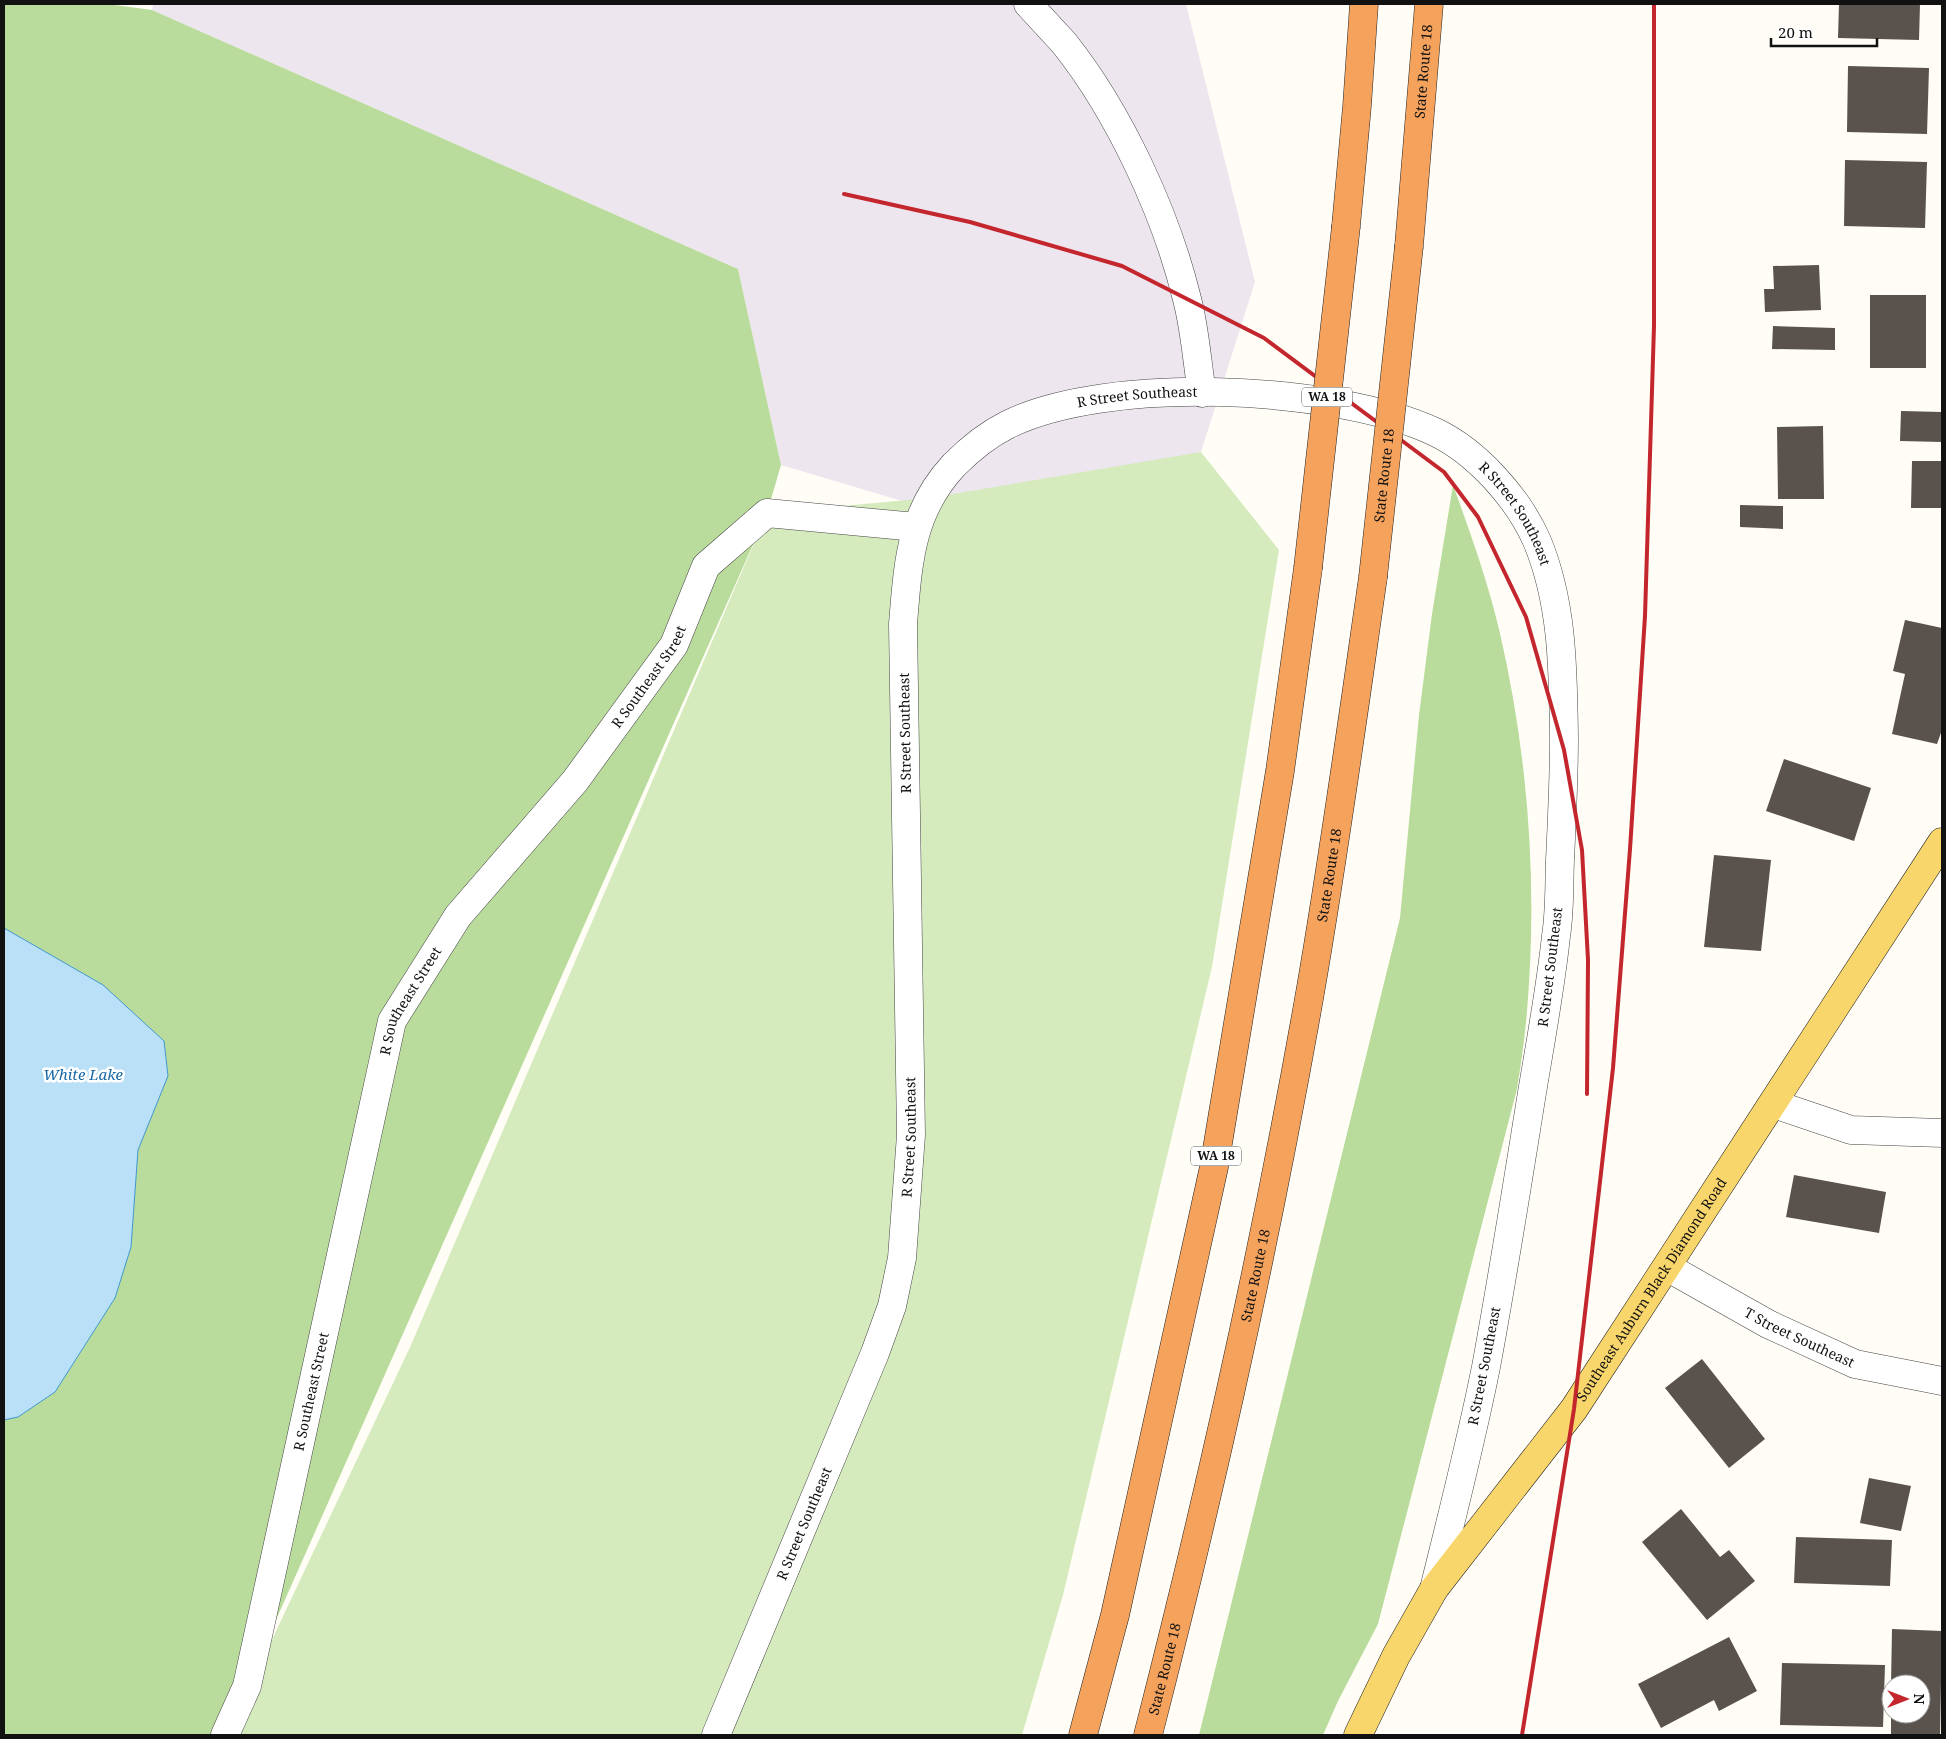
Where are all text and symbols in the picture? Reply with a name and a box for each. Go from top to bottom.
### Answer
scale bar [1771,15,1877,47]
text: 20 m [1778,22,1813,42]
street label: State Route 18 [1410,24,1436,119]
street label: R Street Southeast [1075,382,1197,411]
road number: WA 18 [1302,388,1352,407]
street label: State Route 18 [1369,427,1398,524]
street label: R Street Southeast [1475,457,1555,568]
street label: R Southeast Street [607,623,690,732]
street label: R Street Southeast [894,673,915,793]
street label: State Route 18 [1312,827,1345,923]
street label: R Street Southeast [1533,906,1566,1028]
street label: R Southeast Street [375,943,445,1057]
water label: White Lake [43,1064,123,1084]
street label: R Street Southeast [896,1077,920,1198]
road number: WA 18 [1191,1146,1241,1166]
street label: Southeast Auburn Black Diamond Road [1571,1174,1731,1405]
street label: State Route 18 [1236,1227,1274,1324]
street label: T Street Southeast [1741,1303,1858,1371]
street label: R Street Southeast [1463,1305,1504,1427]
street label: R Southeast Street [289,1330,333,1452]
street label: R Street Southeast [772,1464,836,1583]
street label: State Route 18 [1143,1621,1185,1717]
north arrow [1881,1674,1931,1724]
text: N [1910,1693,1929,1705]

